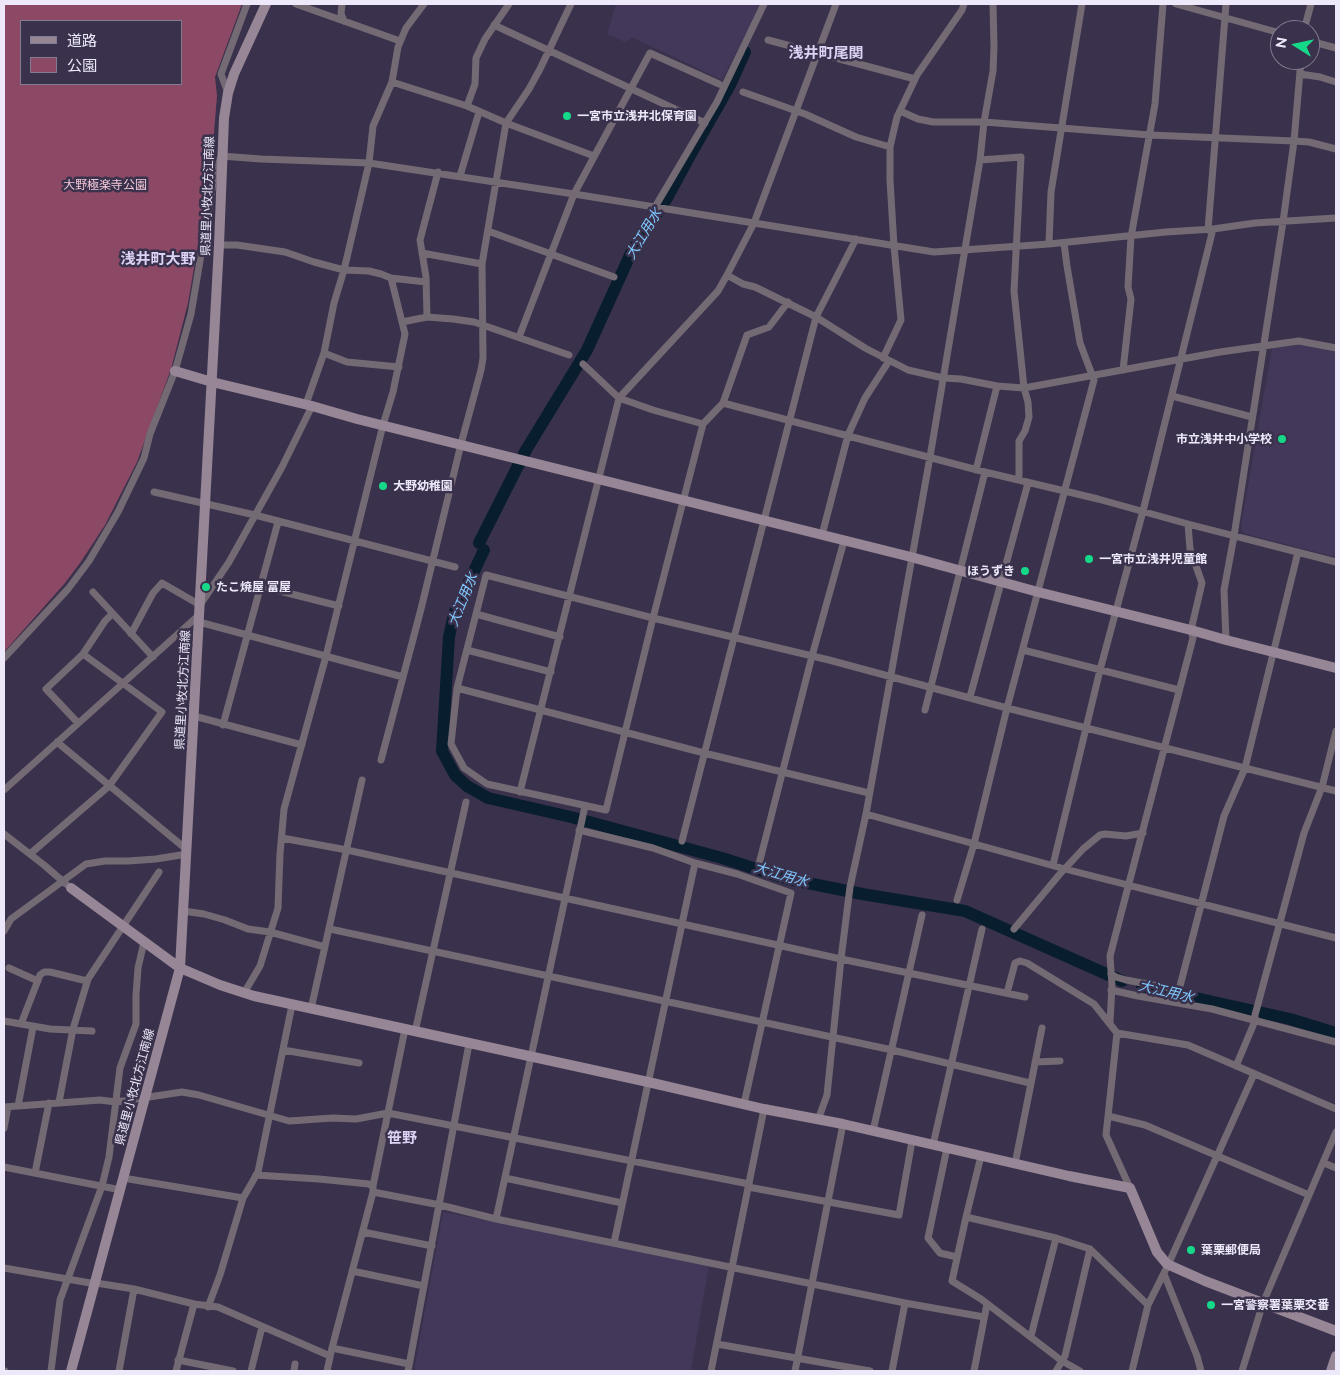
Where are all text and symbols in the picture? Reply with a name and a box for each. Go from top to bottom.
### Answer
legend [20,20,182,85]
north arrow [1270,20,1320,70]
text: 道路 [67,32,97,50]
text: N [1272,36,1290,49]
district label: 浅井町尾関 [789,44,863,62]
text: 公園 [67,57,97,75]
place label: 一宮市立浅井北保育園 [577,109,697,123]
marker: 一宮市立浅井北保育園 [561,110,573,122]
street label: 県道里小牧北方江南線 [199,136,217,256]
park label: 大野極楽寺公園 [63,178,147,192]
water label: 大江用水 [622,206,666,262]
district label: 浅井町大野 [121,250,195,268]
place label: 市立浅井中小学校 [1176,432,1272,446]
marker: 市立浅井中小学校 [1276,433,1288,445]
place label: 大野幼稚園 [393,479,453,493]
marker: 大野幼稚園 [377,480,389,492]
place label: 一宮市立浅井児童館 [1099,552,1207,566]
marker: 一宮市立浅井児童館 [1083,553,1095,565]
place label: ほうずき [967,564,1015,578]
marker: ほうずき [1019,565,1031,577]
water label: 大江用水 [445,571,481,629]
place label: たこ焼屋 富屋 [216,580,291,594]
marker: たこ焼屋 富屋 [200,581,212,593]
street label: 県道里小牧北方江南線 [173,630,193,750]
water label: 大江用水 [752,859,810,891]
water label: 大江用水 [1137,978,1195,1006]
street label: 県道里小牧北方江南線 [113,1027,157,1147]
district label: 笹野 [387,1129,417,1147]
place label: 葉栗郵便局 [1201,1243,1261,1257]
marker: 葉栗郵便局 [1185,1244,1197,1256]
place label: 一宮警察署葉栗交番 [1221,1298,1329,1312]
marker: 一宮警察署葉栗交番 [1205,1299,1217,1311]

